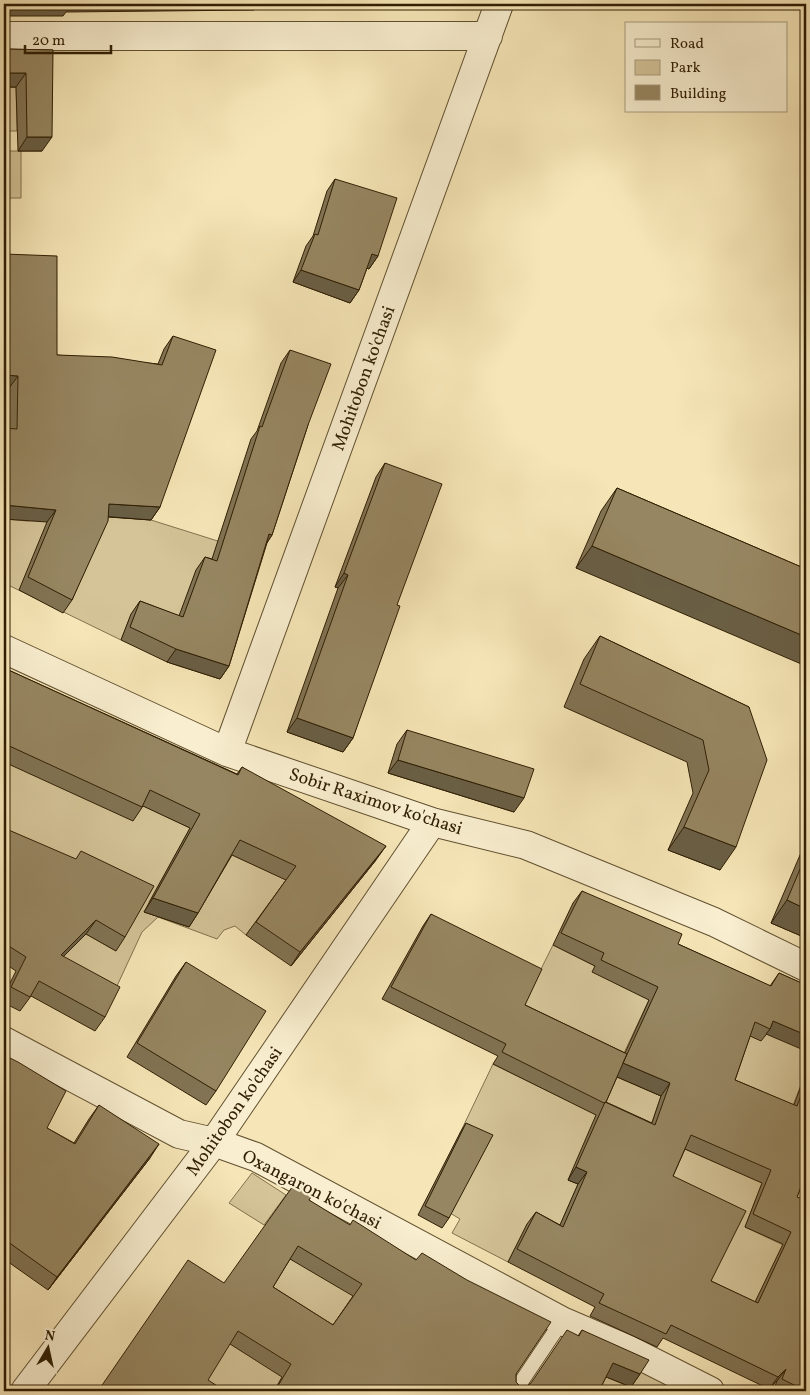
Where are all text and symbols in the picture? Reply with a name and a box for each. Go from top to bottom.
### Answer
scale bar [25,22,111,54]
legend [625,22,788,112]
text: 20 m [32,31,65,52]
text: Road [670,34,704,55]
text: Park [670,58,701,79]
text: Building [670,84,727,105]
street label: Mohitobon ko'chasi [327,302,402,455]
street label: Sobir Raximov ko'chasi [286,763,465,842]
street label: Mohitobon ko'chasi [181,1042,289,1182]
street label: Oxangaron ko'chasi [237,1144,385,1236]
north arrow [22,1322,72,1372]
text: N [43,1326,56,1347]

